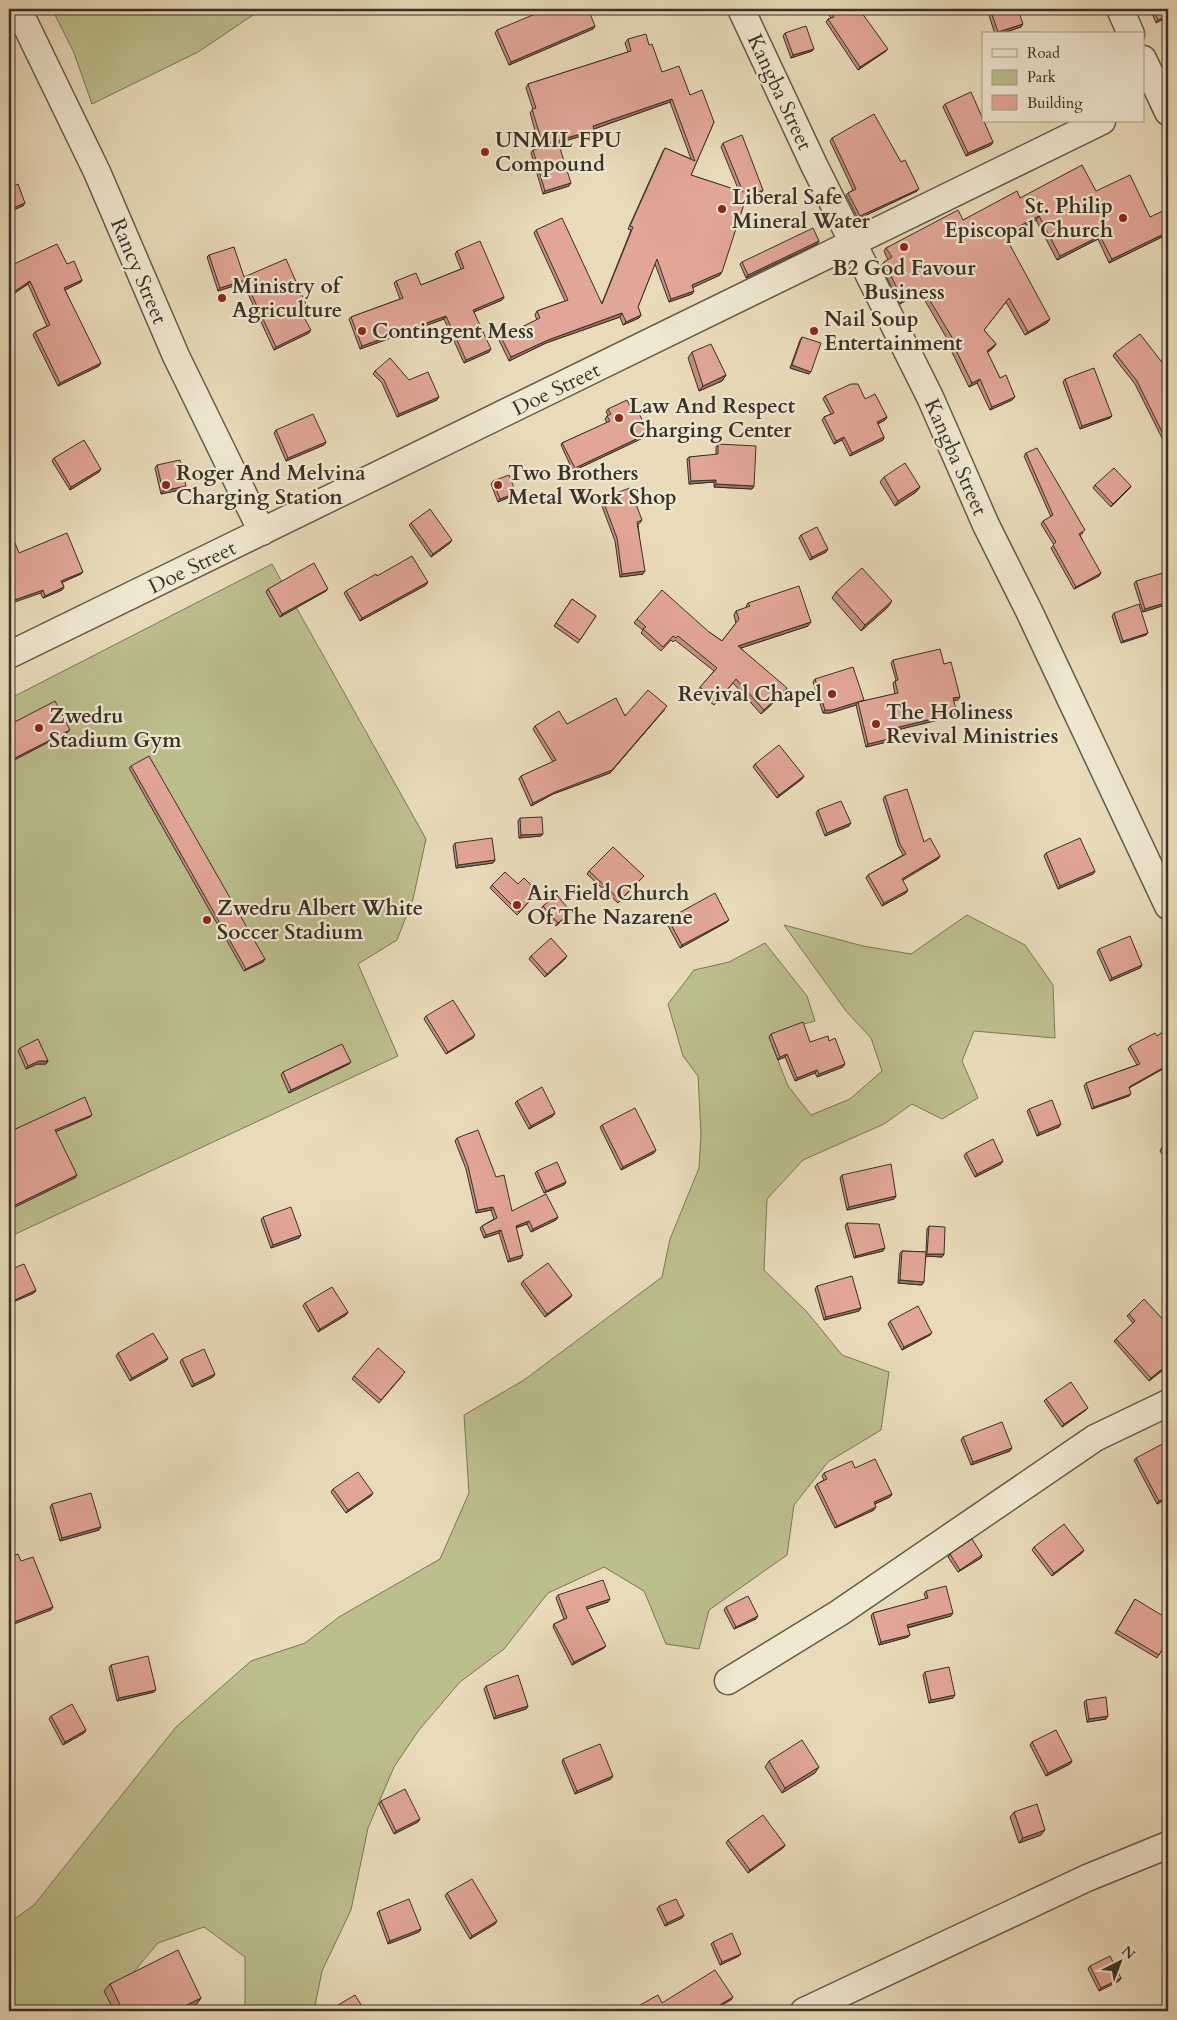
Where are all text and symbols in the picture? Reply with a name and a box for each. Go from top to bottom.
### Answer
street label: Kangba Street [740,29,819,155]
legend [982,32,1144,122]
text: Road [1027,43,1060,63]
text: Park [1027,67,1056,87]
text: Building [1027,93,1083,113]
place label: UNMIL FPU Compound [495,126,621,179]
marker: UNMIL FPU Compound [479,146,491,158]
place label: Liberal Safe Mineral Water [732,183,870,236]
place label: St. Philip Episcopal Church [944,192,1113,245]
marker: Liberal Safe Mineral Water [716,203,728,215]
marker: St. Philip Episcopal Church [1117,212,1129,224]
street label: Rancy Street [103,214,174,329]
marker: B2 God Favour Business [898,241,910,253]
place label: B2 God Favour Business [832,254,976,307]
place label: Ministry of Agriculture [232,272,344,325]
marker: Ministry of Agriculture [216,292,228,304]
place label: Nail Soup Entertainment [824,305,963,358]
place label: Contingent Mess [372,317,534,346]
marker: Contingent Mess [356,325,368,337]
marker: Nail Soup Entertainment [808,325,820,337]
street label: Doe Street [508,356,605,423]
place label: Law And Respect Charging Center [629,392,796,445]
street label: Kangba Street [917,394,994,520]
marker: Law And Respect Charging Center [613,412,625,424]
place label: Roger And Melvina Charging Station [176,459,366,512]
place label: Two Brothers Metal Work Shop [508,459,677,512]
marker: Roger And Melvina Charging Station [160,479,172,491]
marker: Two Brothers Metal Work Shop [492,479,504,491]
street label: Doe Street [144,534,241,601]
place label: Revival Chapel [678,680,822,709]
marker: Revival Chapel [826,688,838,700]
place label: The Holiness Revival Ministries [886,698,1058,751]
place label: Zwedru Stadium Gym [49,702,182,755]
marker: The Holiness Revival Ministries [870,718,882,730]
marker: Zwedru Stadium Gym [33,722,45,734]
place label: Air Field Church Of The Nazarene [527,879,693,932]
place label: Zwedru Albert White Soccer Stadium [217,894,423,947]
marker: Air Field Church Of The Nazarene [511,899,523,911]
marker: Zwedru Albert White Soccer Stadium [201,914,213,926]
north arrow [1094,1938,1144,1988]
text: N [1117,1942,1139,1964]

